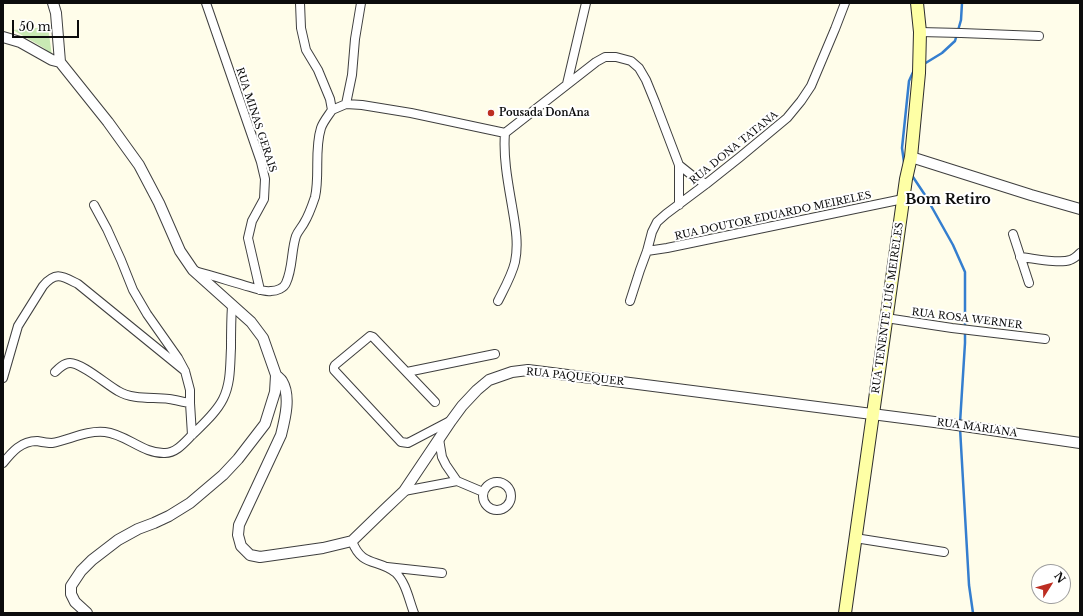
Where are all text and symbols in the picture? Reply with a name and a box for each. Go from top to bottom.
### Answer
scale bar [14,12,81,38]
text: 50 m [19,19,51,34]
street label: RUA MINAS GERAIS [233,66,279,174]
place label: Pousada DonAna [499,107,590,119]
marker: Pousada DonAna [486,108,496,118]
street label: RUA DONA TATANA [687,109,781,187]
street label: RUA DOUTOR EDUARDO MEIRELES [674,189,872,243]
district label: Bom Retiro [905,192,991,208]
street label: RUA TENENTE LUÍS MEIRELES [870,222,906,394]
street label: RUA ROSA WERNER [911,306,1023,332]
street label: RUA PAQUEQUER [525,366,625,388]
street label: RUA MARIANA [936,416,1018,440]
north arrow [1031,564,1071,604]
text: N [1051,569,1068,586]

